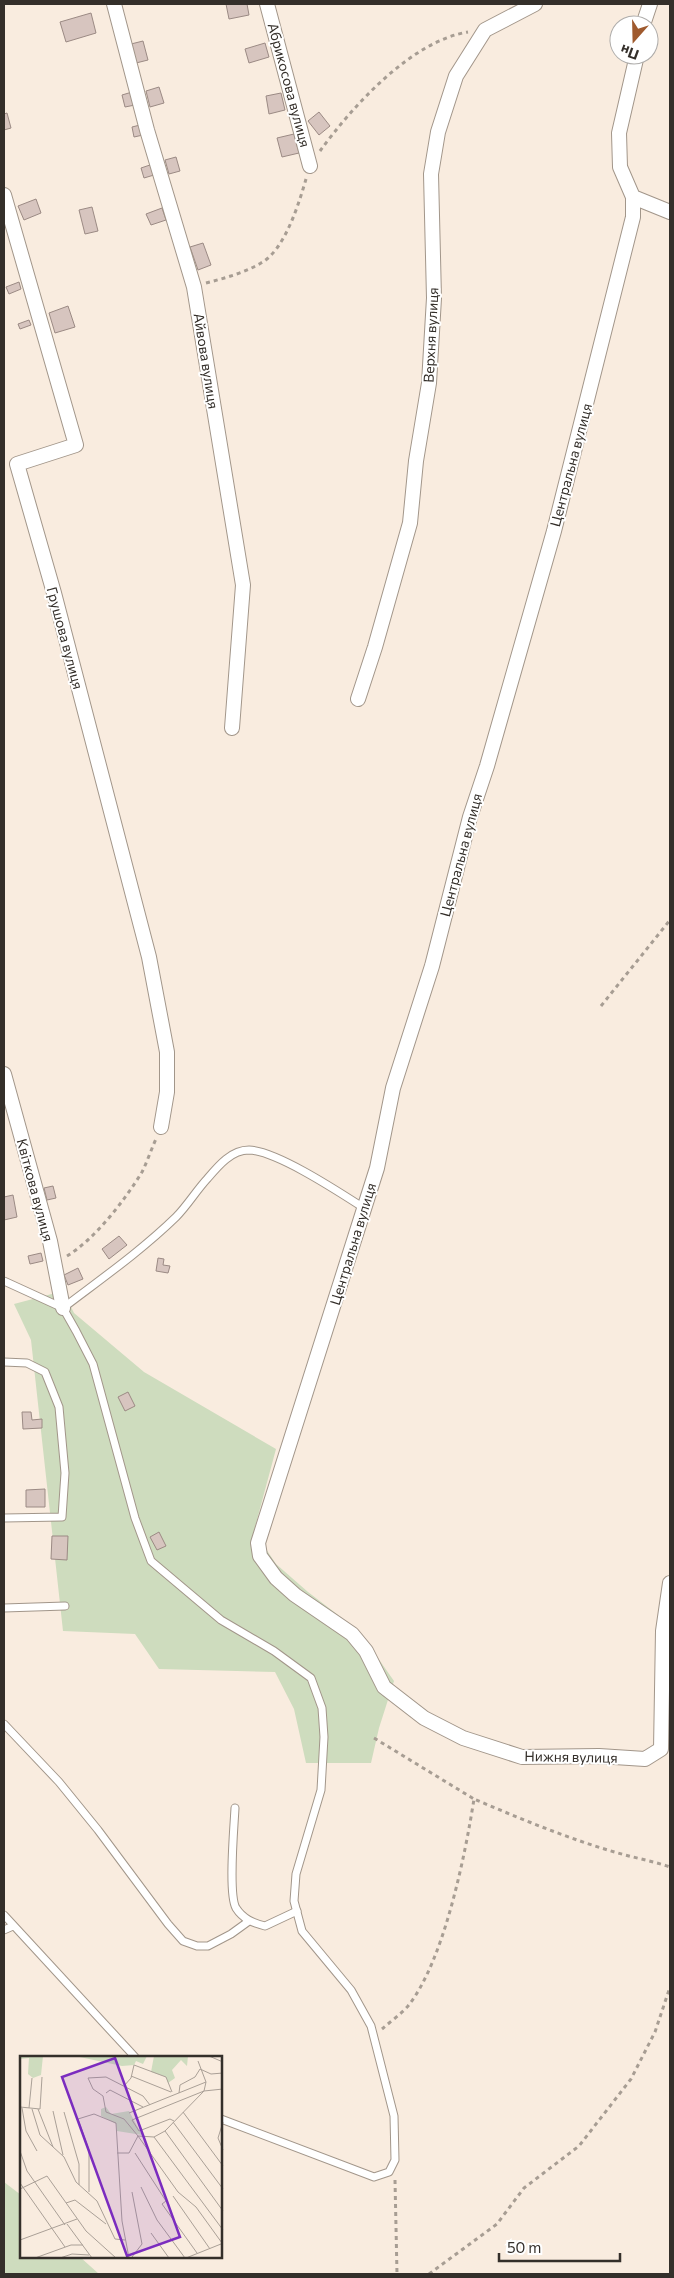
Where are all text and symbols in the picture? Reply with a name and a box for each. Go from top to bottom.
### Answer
north arrow [609,15,659,65]
street label: Абрикосова вулиця [265,21,314,149]
text: Пн [618,42,641,64]
street label: Верхня вулиця [420,287,441,383]
street label: Айвова вулиця [191,312,222,410]
street label: Центральна вулиця [546,401,595,528]
street label: Грушова вулиця [44,585,87,691]
street label: Центральна вулиця [436,791,485,918]
street label: Квіткова вулиця [14,1137,57,1243]
street label: Центральна вулиця [326,1181,379,1307]
street label: Нижня вулиця [524,1747,618,1766]
inset map [20,2056,222,2258]
scale bar [499,2230,620,2262]
text: 50 m [507,2238,541,2256]

